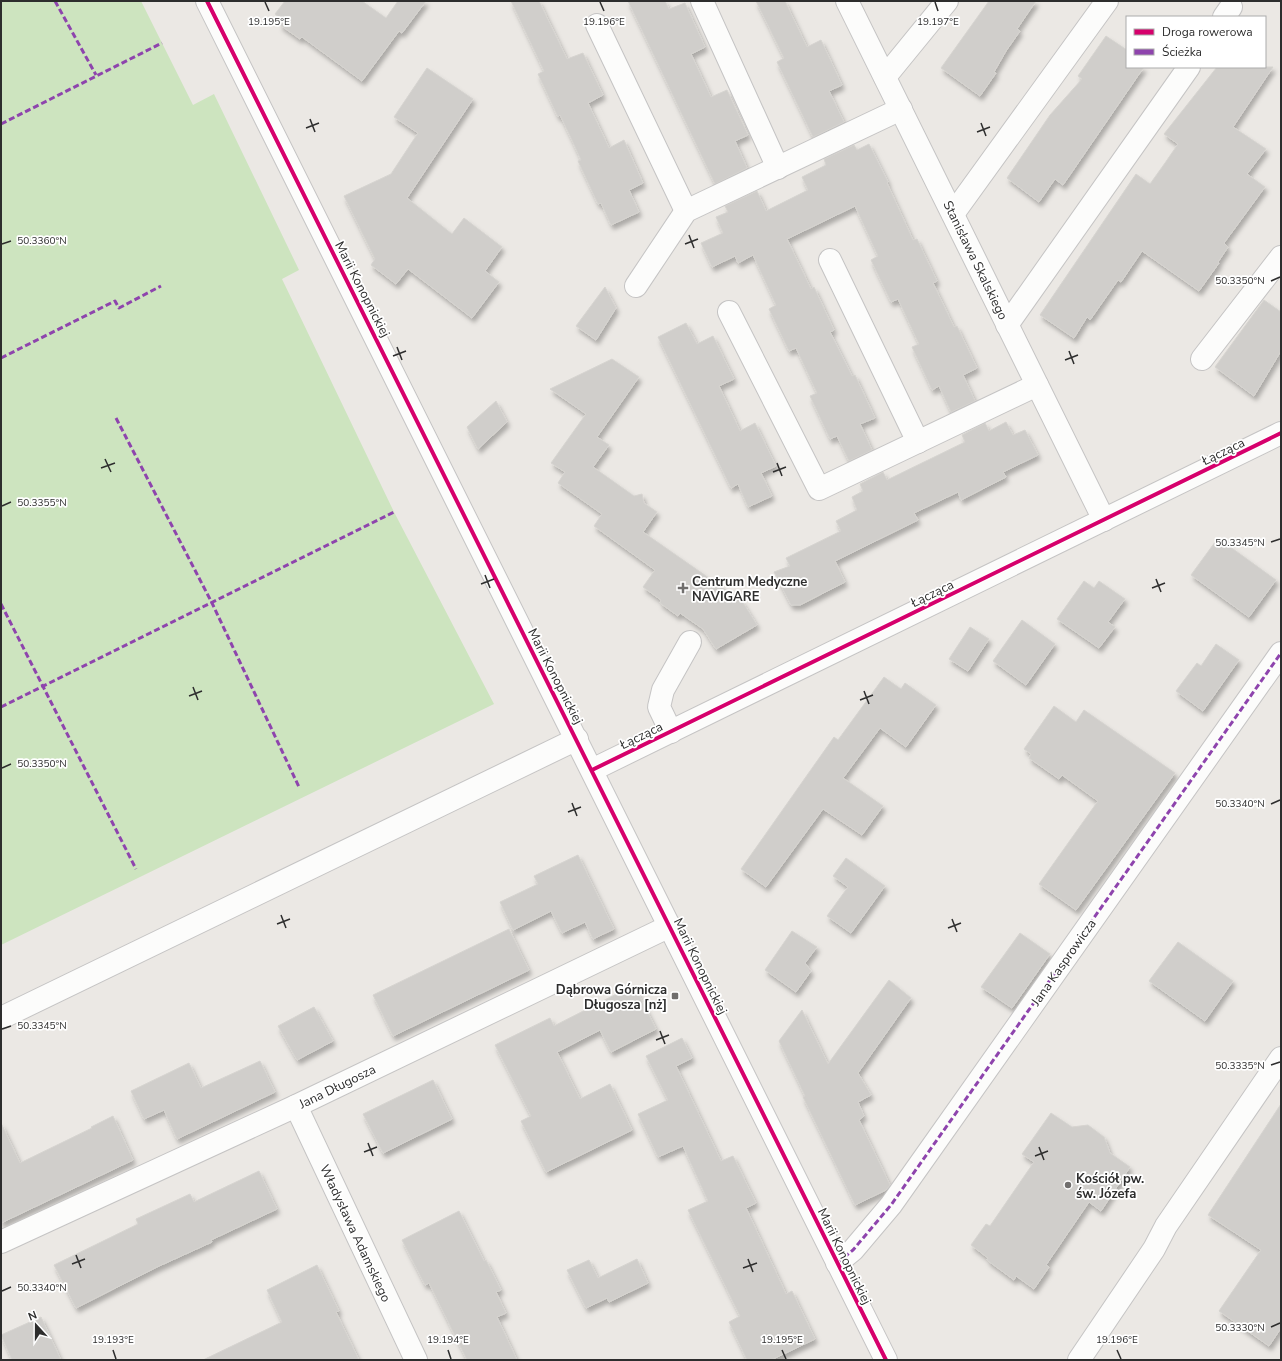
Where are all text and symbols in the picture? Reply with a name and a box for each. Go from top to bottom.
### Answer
text: 19.195°E [248,15,290,29]
text: 19.196°E [583,15,625,29]
text: 19.197°E [917,15,959,29]
legend [1126,16,1266,68]
text: Droga rowerowa [1162,24,1253,40]
text: Ścieżka [1162,44,1202,60]
street label: Stanisława Skalskiego [938,198,1012,323]
text: 50.3360°N [17,234,67,248]
street label: Marii Konopnickiej [330,238,394,340]
text: 50.3350°N [1215,274,1265,288]
street label: Łącząca [1198,434,1248,470]
text: 50.3355°N [17,496,67,510]
text: 50.3345°N [1215,536,1265,550]
place label: Centrum Medyczne NAVIGARE [692,573,807,606]
street label: Łącząca [907,576,957,612]
marker: Centrum Medyczne NAVIGARE [677,582,689,594]
street label: Marii Konopnickiej [523,625,587,727]
street label: Łącząca [616,718,666,754]
text: 50.3350°N [17,757,67,771]
text: 50.3340°N [1215,797,1265,811]
street label: Marii Konopnickiej [669,915,731,1018]
street label: Jana Kasprowicza [1027,916,1100,1010]
place label: Dąbrowa Górnicza Długosza [nż] [556,981,667,1014]
marker: Dąbrowa Górnicza Długosza [nż] [670,991,680,1001]
text: 50.3345°N [17,1019,67,1033]
text: 50.3335°N [1215,1059,1265,1073]
street label: Jana Długosza [295,1061,379,1114]
street label: Władysława Adamskiego [315,1162,395,1305]
place label: Kościół pw. św. Józefa [1076,1170,1144,1203]
marker: Kościół pw. św. Józefa [1063,1180,1073,1190]
street label: Marii Konopnickiej [813,1205,875,1308]
text: 50.3340°N [17,1281,67,1295]
north arrow [16,1305,56,1345]
text: N [26,1308,39,1325]
text: 50.3330°N [1215,1321,1265,1335]
text: 19.193°E [92,1333,134,1347]
text: 19.194°E [427,1333,469,1347]
text: 19.195°E [761,1333,803,1347]
text: 19.196°E [1096,1333,1138,1347]

